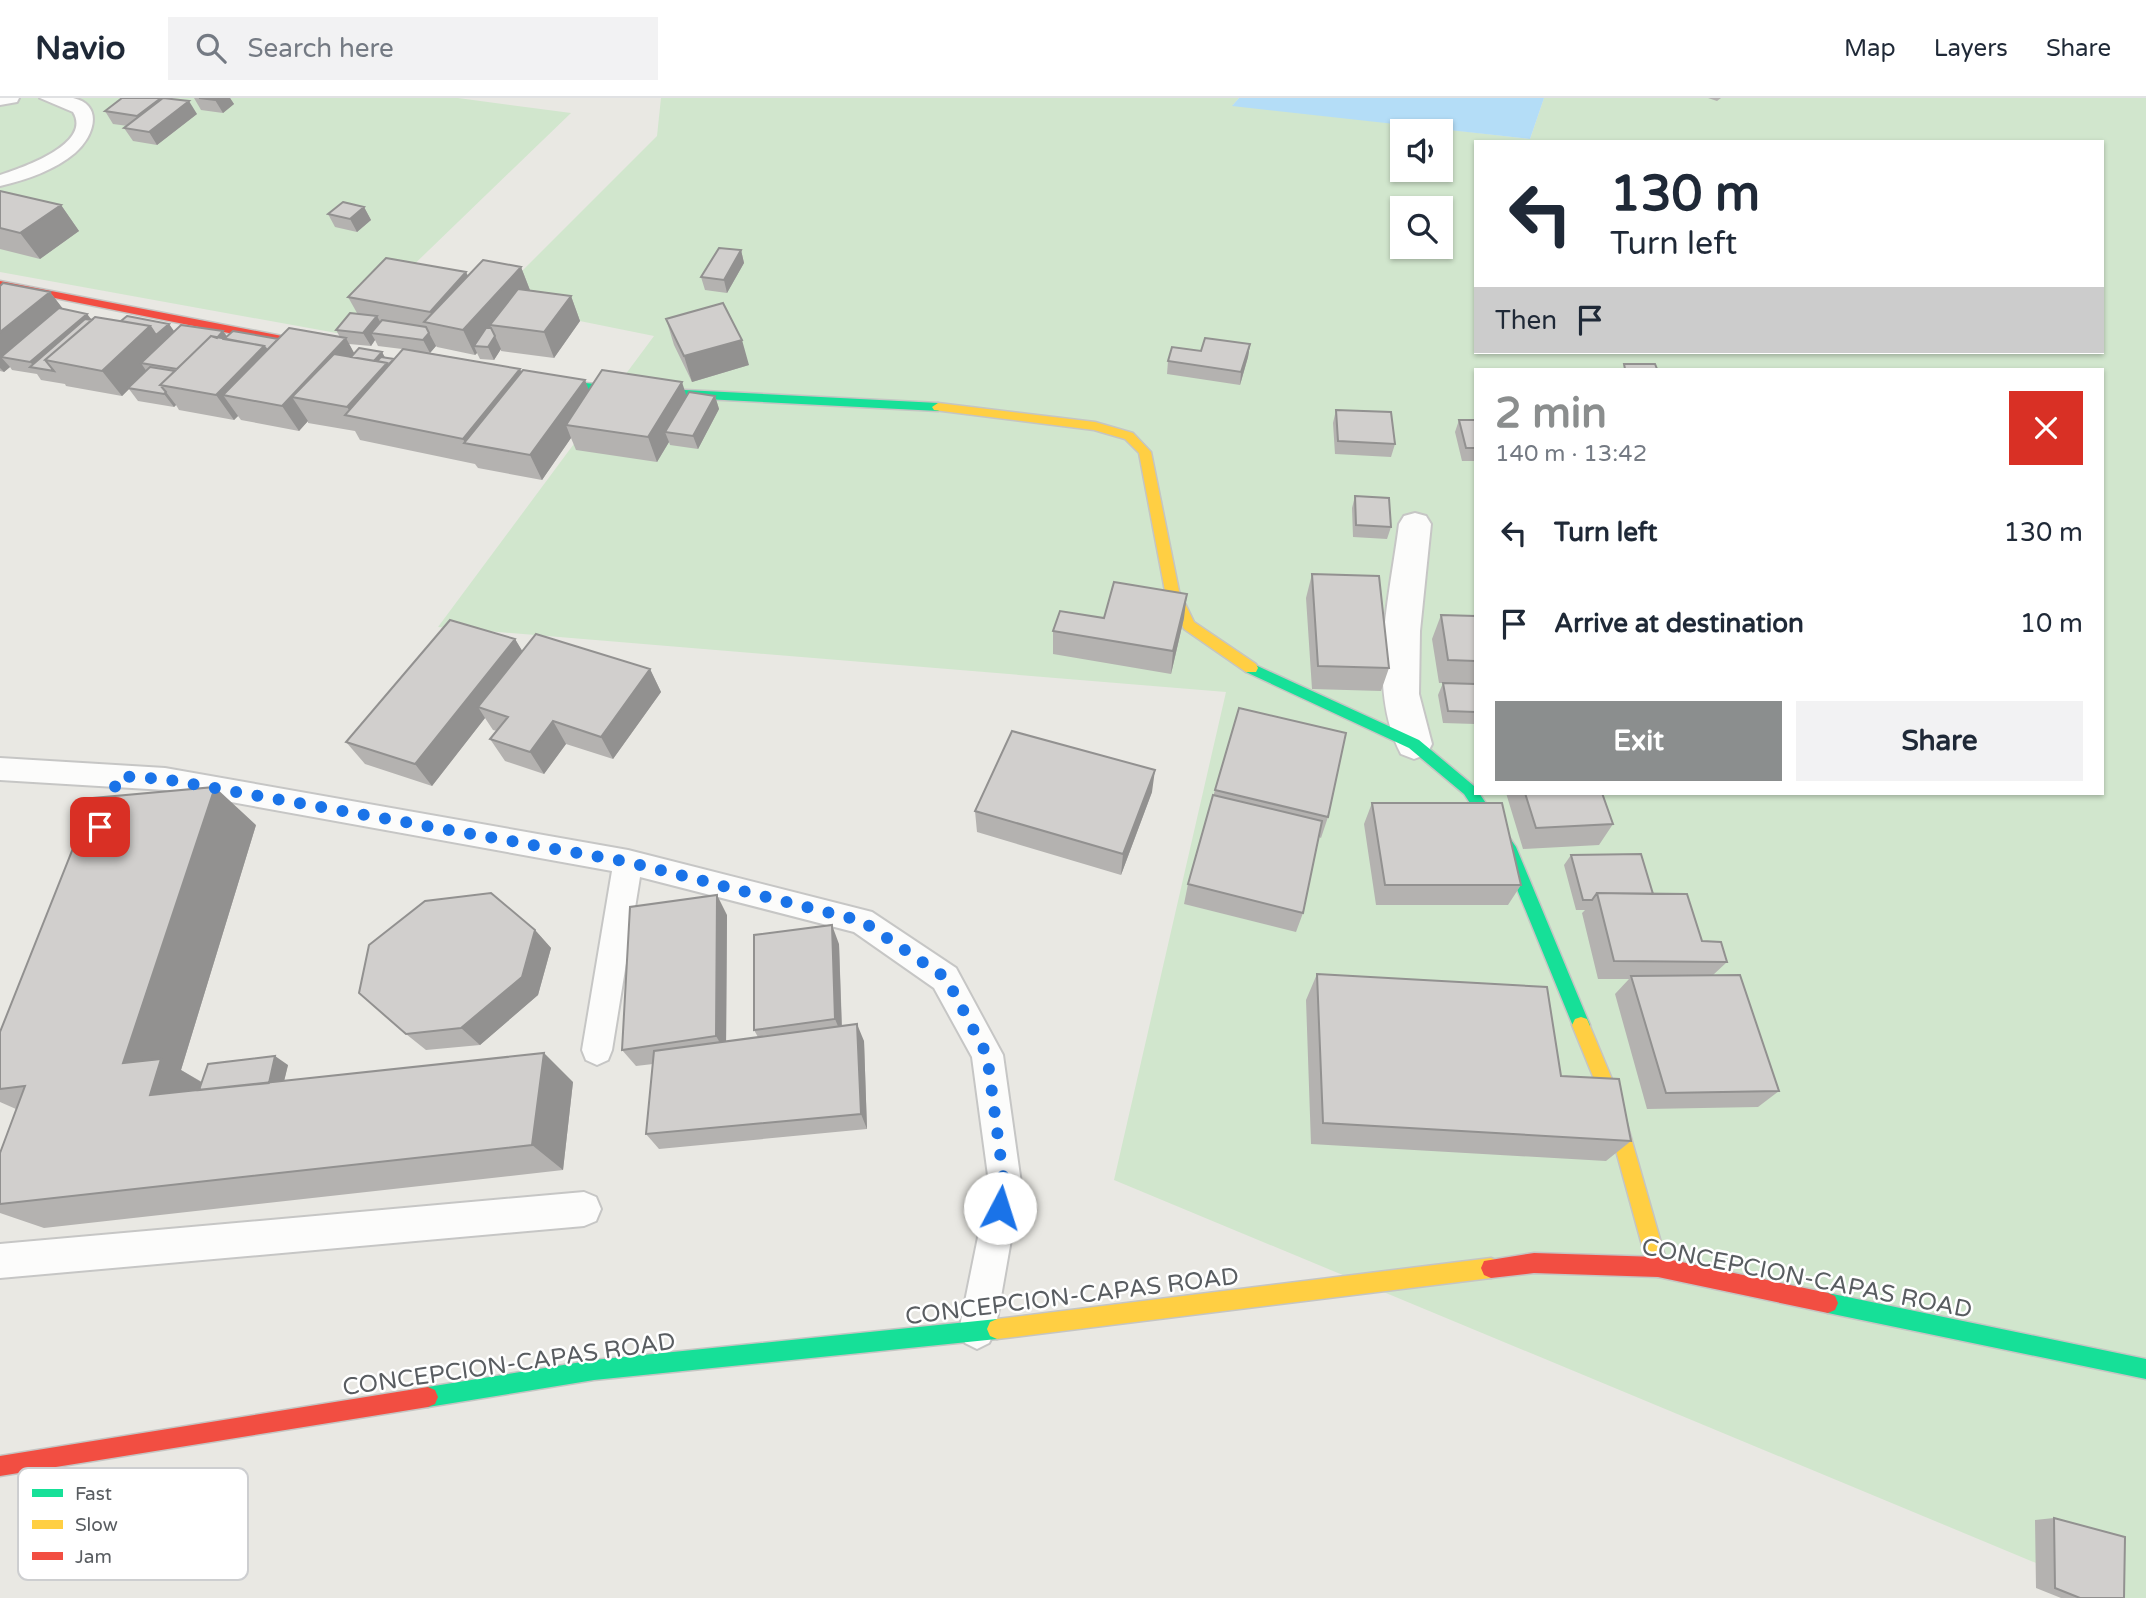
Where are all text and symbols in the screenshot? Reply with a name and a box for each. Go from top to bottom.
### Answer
search box [168,17,658,80]
text: Navio [35,29,126,68]
icon: search [192,29,230,67]
text: Search here [248,33,394,64]
text: Map [1844,34,1896,63]
text: Layers [1934,34,2008,63]
text: Share [2046,34,2111,63]
map controls [1390,119,1453,259]
button: sound [1390,119,1453,182]
text: 130 m [1610,165,1760,224]
icon: left [1495,168,1586,259]
button: search [1390,196,1453,259]
text: Turn left [1610,225,1737,263]
icon: arrive [1571,301,1609,339]
text: Then [1495,305,1557,336]
text: 2 min [1495,388,1607,439]
button: close [2009,391,2083,465]
text: 140 m · 13:42 [1495,440,1647,468]
icon: left [1495,514,1533,552]
text: Turn left [1554,517,1657,548]
text: 130 m [2003,517,2083,548]
icon: arrive [1495,605,1533,643]
text: Arrive at destination [1554,608,1804,639]
text: 10 m [2020,608,2083,639]
button: Exit [1495,701,1782,781]
button: Share [1796,701,2083,781]
pin [70,797,130,857]
icon: arrive [81,808,119,846]
position arrow [963,1171,1037,1245]
street label: CONCEPCION-CAPAS ROAD [1639,1232,1975,1325]
street label: CONCEPCION-CAPAS ROAD [904,1262,1241,1331]
street label: CONCEPCION-CAPAS ROAD [341,1327,677,1402]
legend [18,1468,248,1580]
text: Fast [75,1483,112,1505]
text: Slow [75,1514,118,1536]
text: Jam [75,1546,112,1568]

